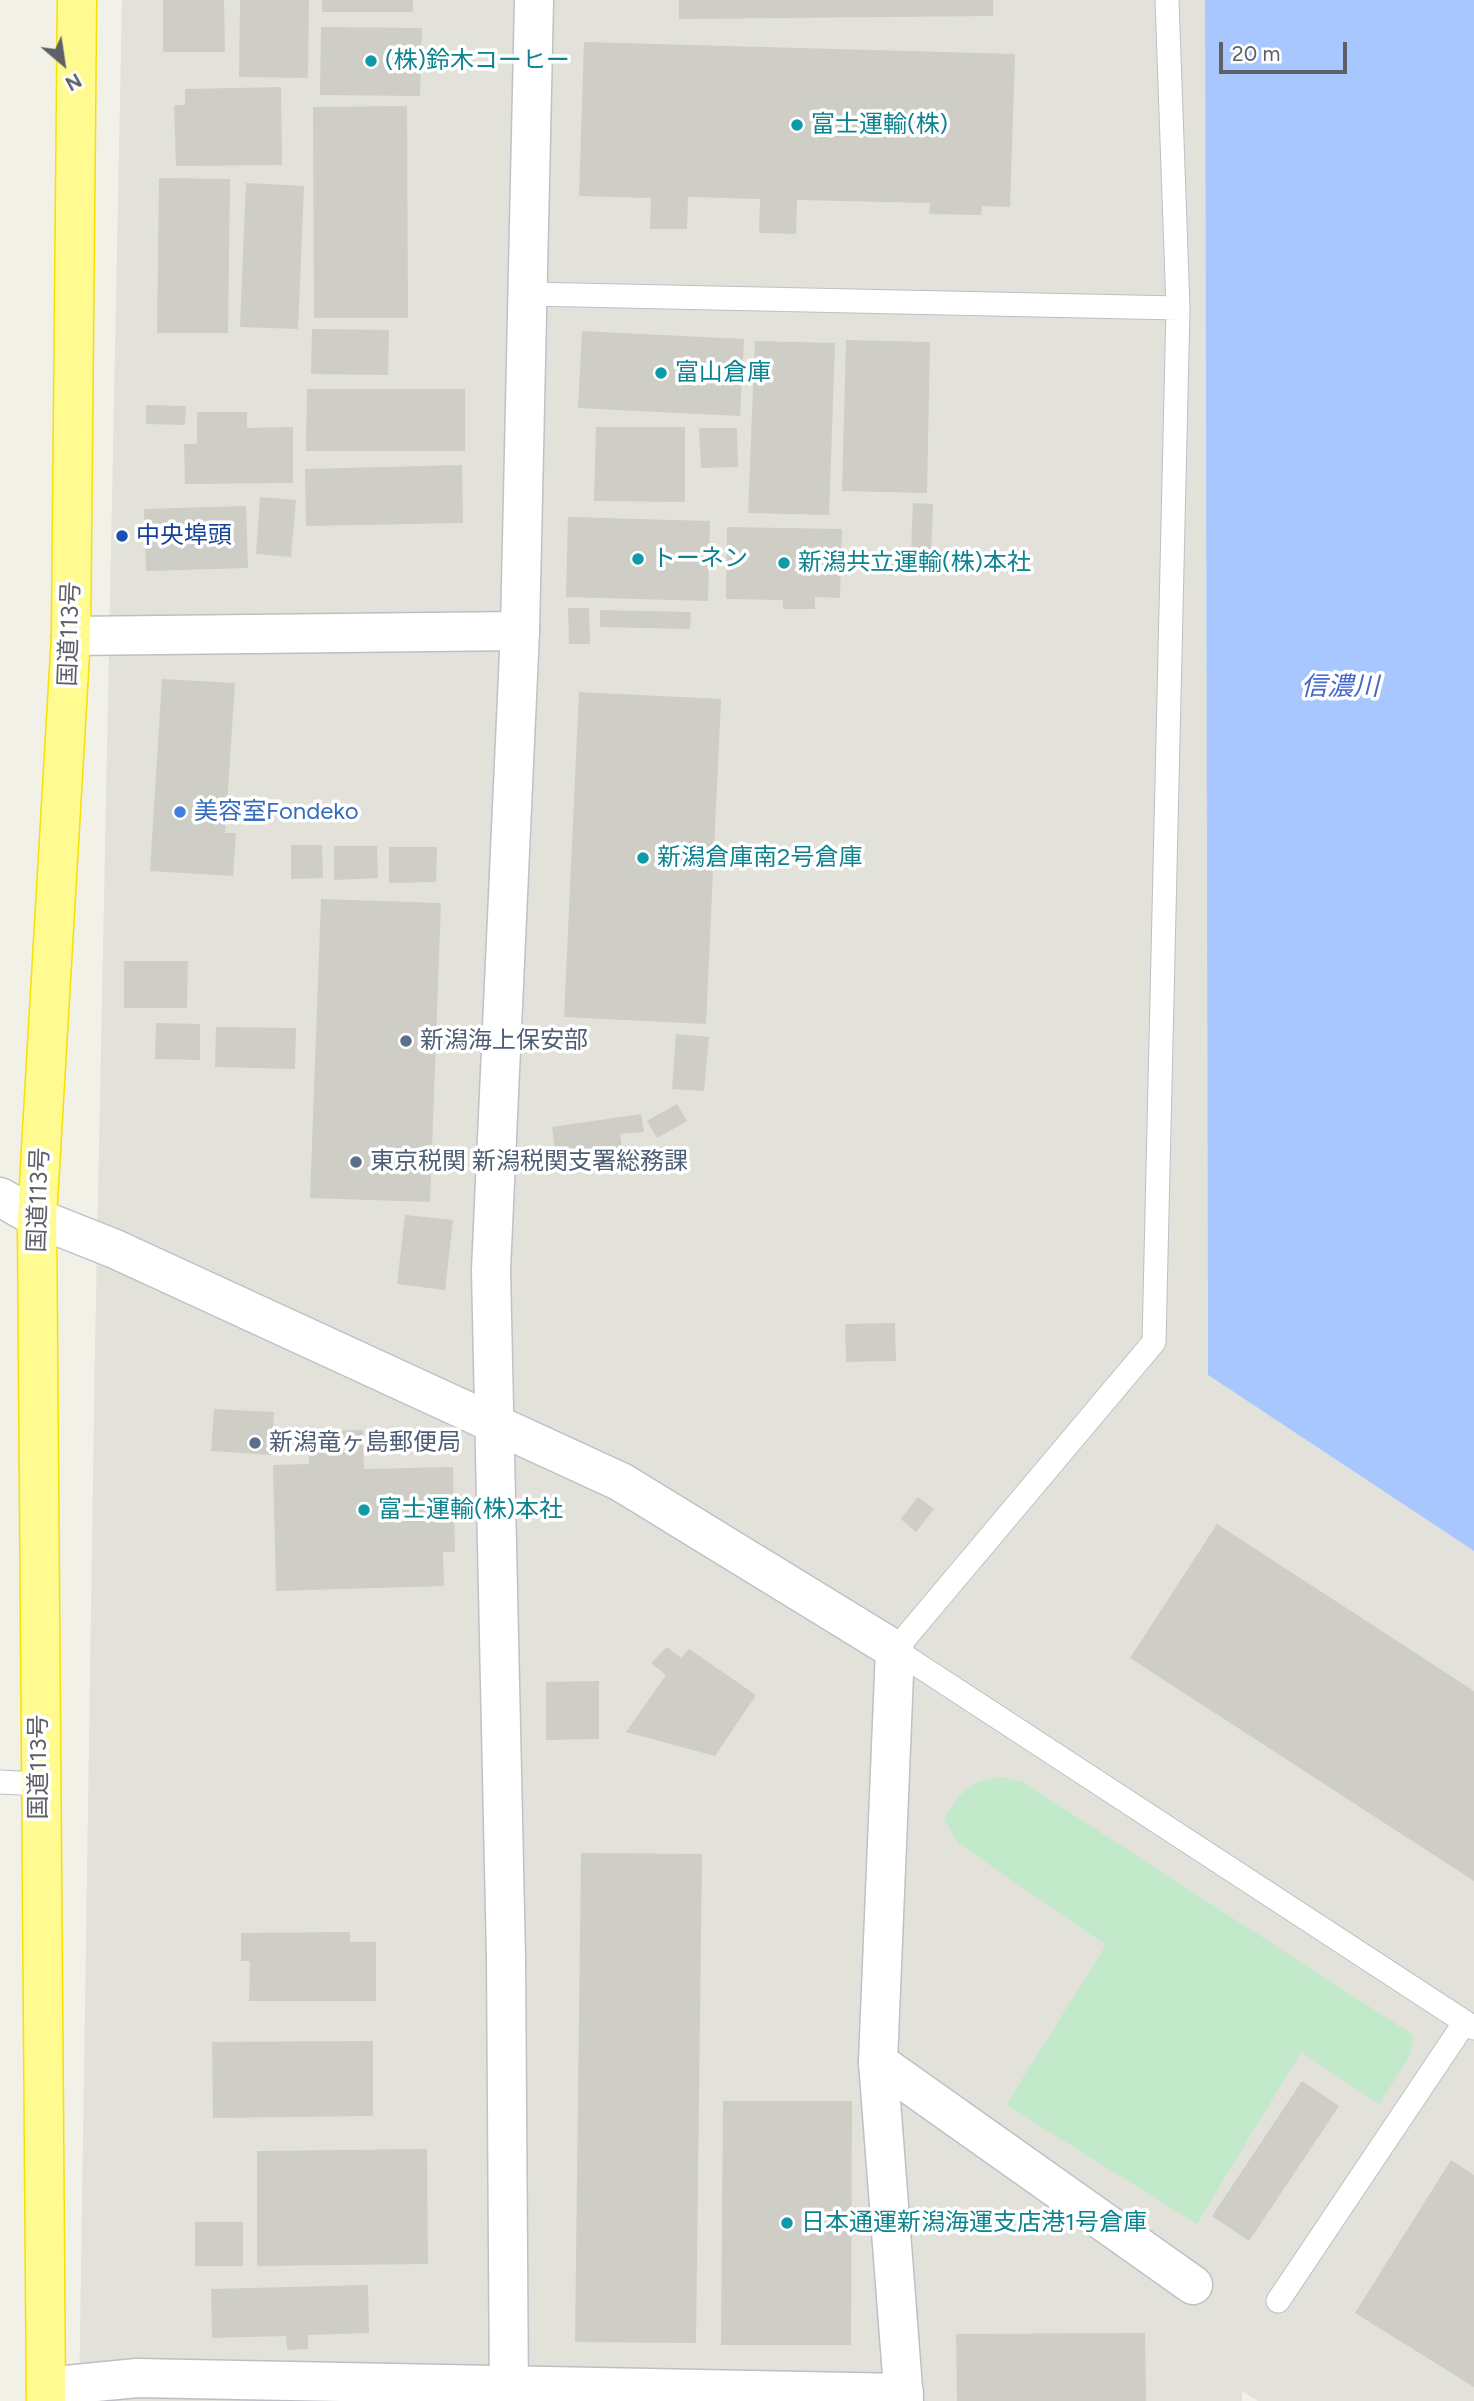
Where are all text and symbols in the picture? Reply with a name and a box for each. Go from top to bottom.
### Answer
north arrow [28,28,98,98]
scale bar [1222,28,1350,72]
text: 20 m [1232,41,1280,66]
place label: (株)鈴木コーヒー [385,47,570,75]
marker: (株)鈴木コーヒー [363,53,379,69]
text: N [61,68,85,95]
place label: 富士運輸(株) [811,111,948,139]
marker: 富士運輸(株) [789,117,805,133]
place label: 富山倉庫 [675,359,771,387]
marker: 富山倉庫 [653,365,669,381]
place label: 中央埠頭 [136,522,232,550]
marker: 中央埠頭 [114,528,130,544]
place label: トーネン [652,545,748,573]
place label: 新潟共立運輸(株)本社 [798,549,1031,577]
marker: トーネン [630,551,646,567]
marker: 新潟共立運輸(株)本社 [776,555,792,571]
street label: 国道113号 [54,581,86,687]
water label: 信濃川 [1301,671,1379,703]
place label: 美容室Fondeko [194,798,359,826]
marker: 美容室Fondeko [172,804,188,820]
place label: 新潟倉庫南2号倉庫 [657,844,862,872]
marker: 新潟倉庫南2号倉庫 [635,850,651,866]
place label: 新潟海上保安部 [420,1027,588,1055]
marker: 新潟海上保安部 [398,1033,414,1049]
street label: 国道113号 [23,1147,55,1253]
place label: 東京税関 新潟税関支署総務課 [370,1148,688,1176]
marker: 東京税関 新潟税関支署総務課 [348,1154,364,1170]
place label: 新潟竜ヶ島郵便局 [269,1429,461,1457]
marker: 新潟竜ヶ島郵便局 [247,1435,263,1451]
place label: 富士運輸(株)本社 [378,1496,563,1524]
marker: 富士運輸(株)本社 [356,1502,372,1518]
street label: 国道113号 [25,1715,53,1819]
place label: 日本通運新潟海運支店港1号倉庫 [801,2209,1147,2237]
marker: 日本通運新潟海運支店港1号倉庫 [779,2215,795,2231]

